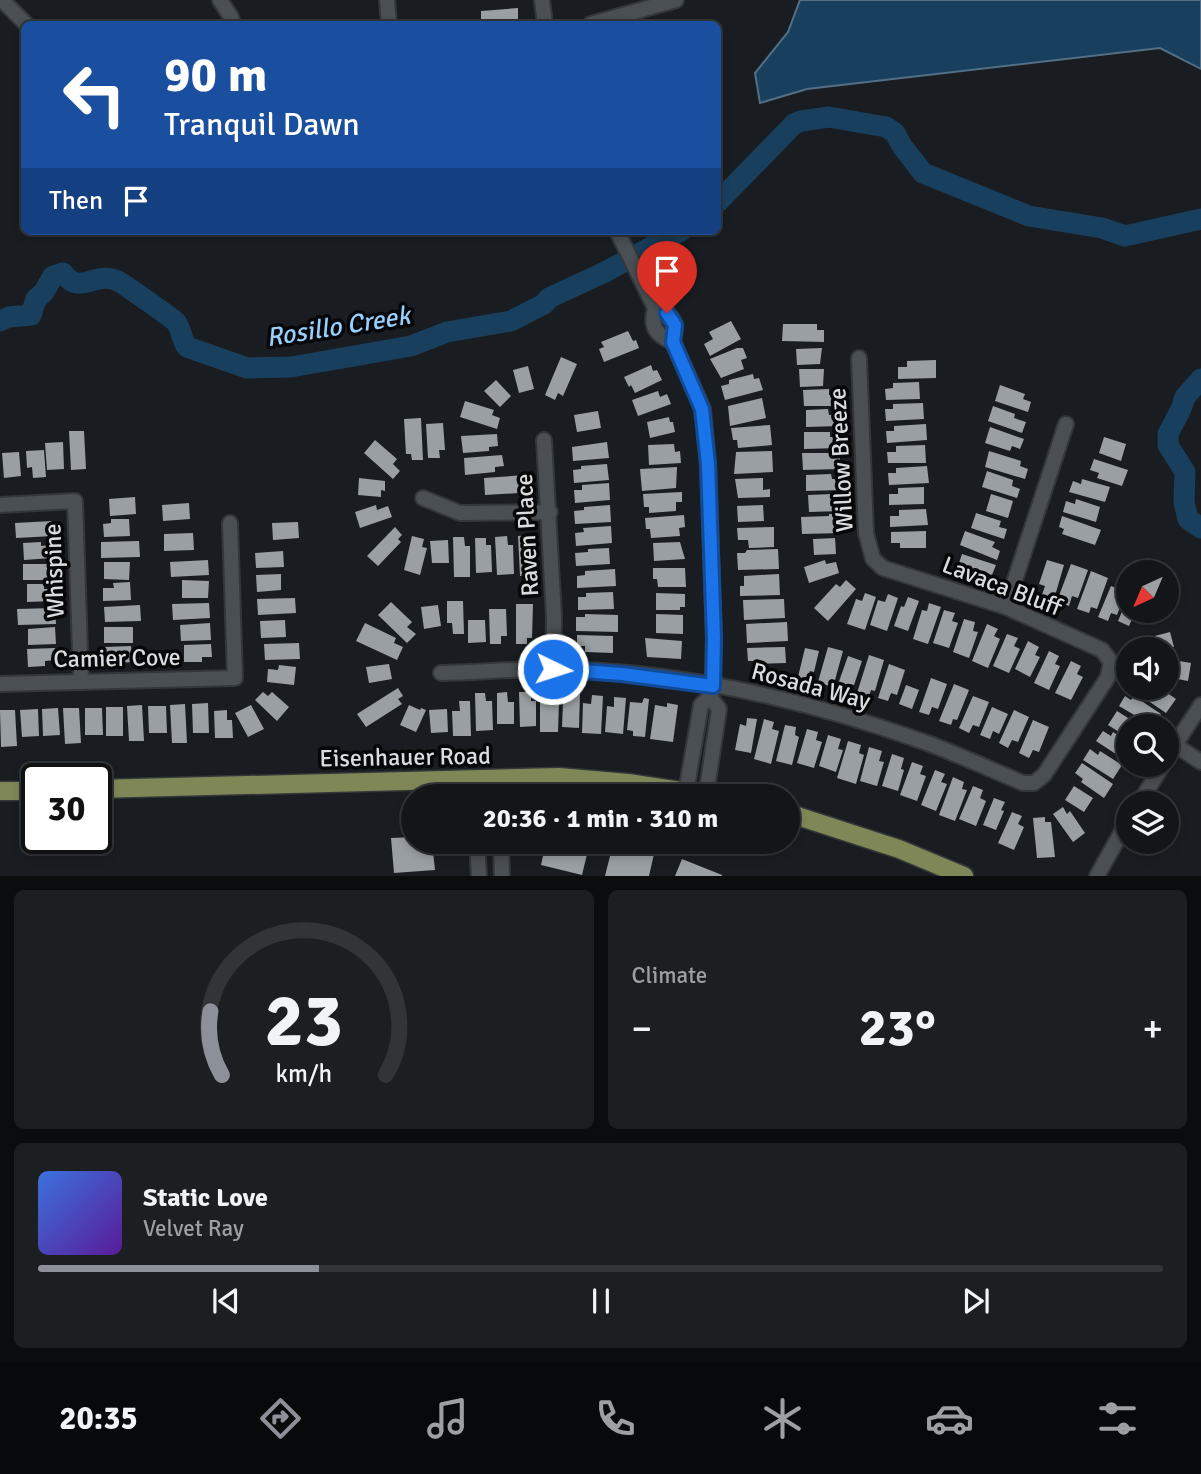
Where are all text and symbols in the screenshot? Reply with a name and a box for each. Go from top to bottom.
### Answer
text: 90 m [164,45,267,105]
icon: left [49,49,140,140]
text: Tranquil Dawn [164,105,360,144]
icon: arrive [117,182,155,220]
text: Then [49,185,103,217]
pin [637,241,697,313]
icon: arrive [648,252,686,290]
water label: Rosillo Creek [264,300,414,354]
street label: Willow Breeze [822,387,860,533]
street label: Raven Place [509,473,545,597]
street label: Whispine [37,523,71,619]
street label: Lavaca Bluff [938,549,1068,623]
north arrow [1116,560,1180,623]
map controls [1116,560,1179,854]
position arrow [516,632,590,706]
button: sound [1116,637,1179,700]
street label: Camier Cove [53,642,181,674]
street label: Rosada Way [748,656,874,716]
button: search [1116,714,1179,777]
street label: Eisenhauer Road [319,741,491,773]
speed limit sign: 30 [21,763,112,854]
button: layers [1116,791,1179,854]
text: 20:36 · 1 min · 310 m [483,803,718,835]
text: Climate [632,961,707,990]
text: 23 [264,978,343,1067]
text: 23° [859,996,936,1060]
text: − [632,1005,652,1052]
text: + [1142,1005,1163,1052]
text: km/h [275,1058,332,1089]
text: Static Love [143,1182,268,1214]
text: Velvet Ray [143,1214,244,1243]
icon: previous [207,1282,245,1320]
icon: pause [582,1282,620,1320]
icon: next [957,1282,995,1320]
icon: directions [256,1394,305,1443]
icon: music [423,1394,472,1443]
icon: phone [591,1394,640,1443]
icon: climate [758,1394,807,1443]
icon: car [925,1394,974,1443]
icon: filters [1093,1394,1142,1443]
text: 20:35 [59,1399,138,1438]

